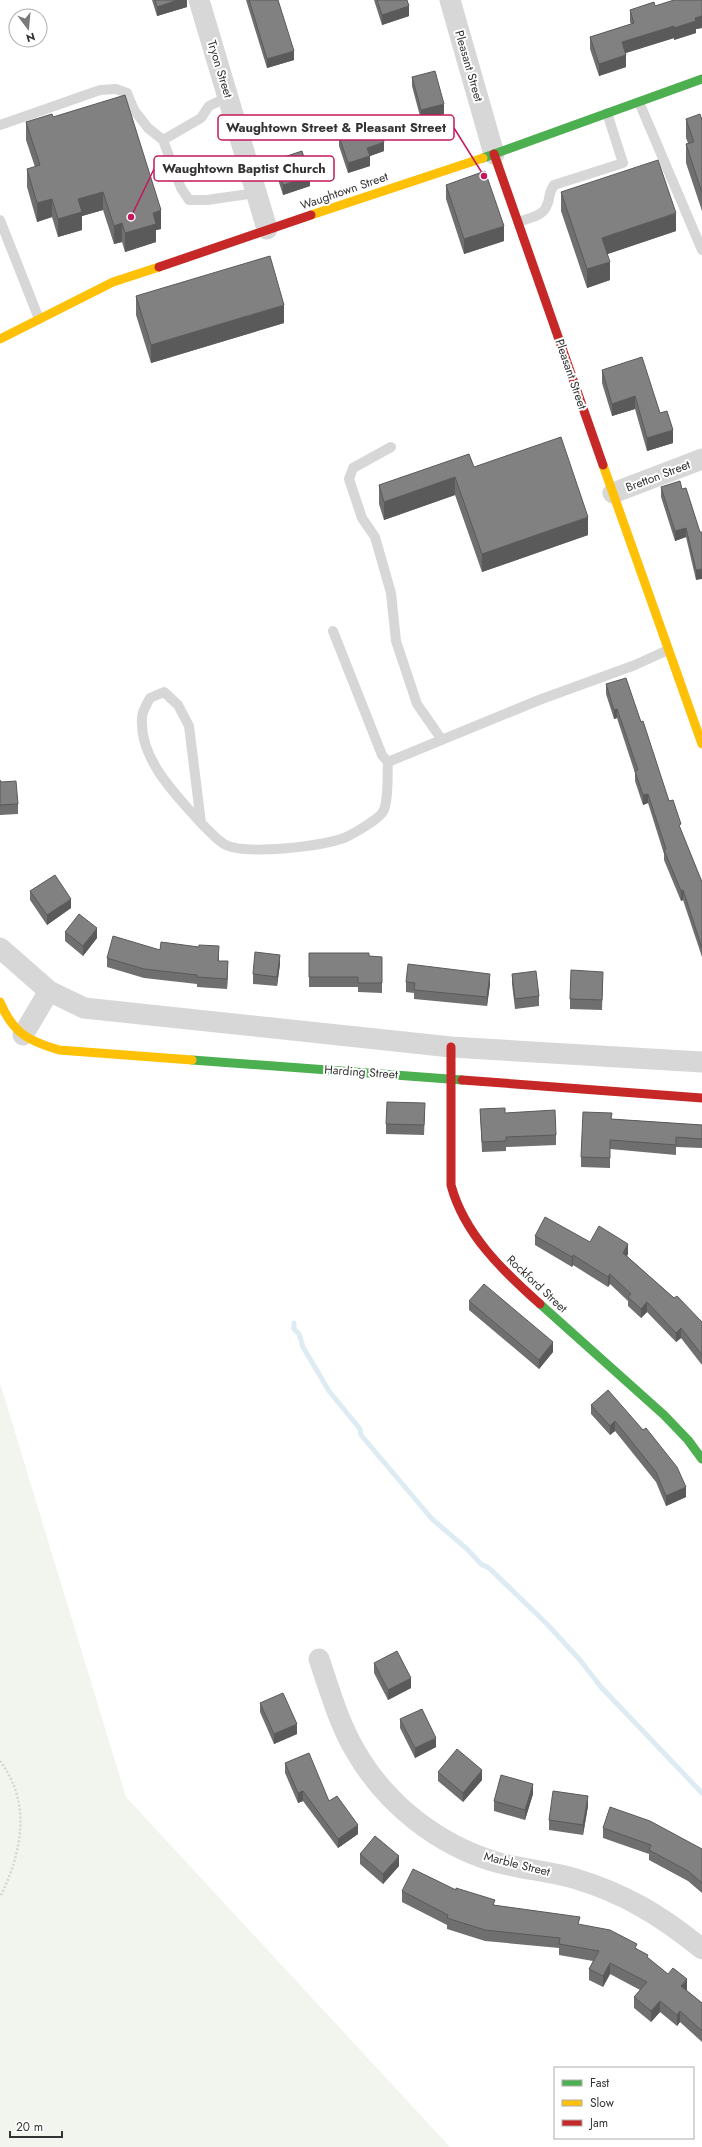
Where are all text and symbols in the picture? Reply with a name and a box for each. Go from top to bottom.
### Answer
north arrow [8,8,48,48]
street label: Pleasant Street [450,28,488,104]
text: N [24,29,37,47]
street label: Tryon Street [203,38,237,100]
callout: Waughtown Street & Pleasant Street [218,115,454,140]
text: Waughtown Street & Pleasant Street [226,118,447,137]
callout: Waughtown Baptist Church [154,156,334,181]
text: Waughtown Baptist Church [162,159,326,178]
street label: Waughtown Street [298,168,390,214]
street label: Pleasant Street [551,336,591,412]
street label: Bretton Street [623,455,693,497]
street label: Harding Street [324,1060,399,1084]
street label: Rockford Street [503,1251,572,1317]
street label: Marble Street [482,1847,552,1881]
legend [554,2067,694,2139]
text: Fast [590,2074,609,2092]
text: Slow [590,2094,615,2112]
scale bar [10,2113,62,2139]
text: Jam [588,2114,608,2132]
text: 20 m [16,2118,43,2136]

